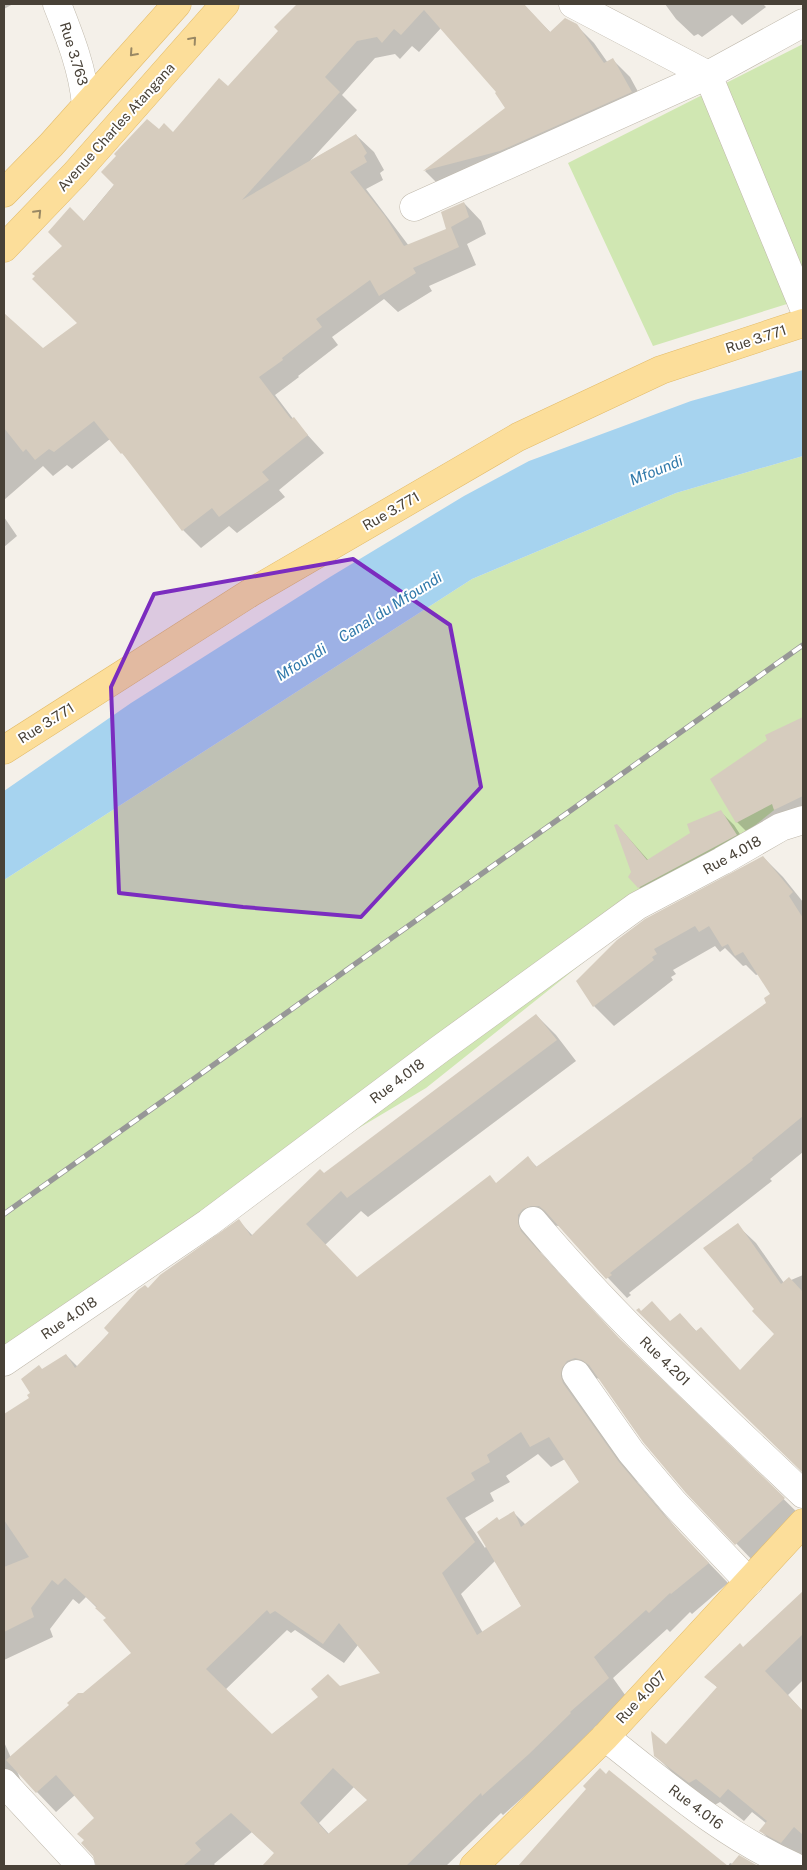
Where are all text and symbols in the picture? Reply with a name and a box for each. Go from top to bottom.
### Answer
street label: Rue 3.763 [57,20,91,88]
one-way arrow [187,37,196,46]
one-way arrow [129,48,138,57]
street label: Avenue Charles Atangana [54,60,178,194]
one-way arrow [32,210,41,219]
street label: Rue 3.771 [724,322,788,356]
water label: Mfoundi [627,452,685,488]
street label: Rue 3.771 [360,488,422,534]
water label: Canal du Mfoundi [335,568,445,646]
water label: Mfoundi [273,640,329,684]
street label: Rue 3.771 [15,700,77,746]
street label: Rue 4.018 [700,832,764,878]
street label: Rue 4.018 [367,1055,427,1107]
street label: Rue 4.018 [38,1293,100,1343]
street label: Rue 4.201 [637,1333,693,1389]
street label: Rue 4.007 [613,1667,669,1727]
street label: Rue 4.016 [666,1781,726,1833]

